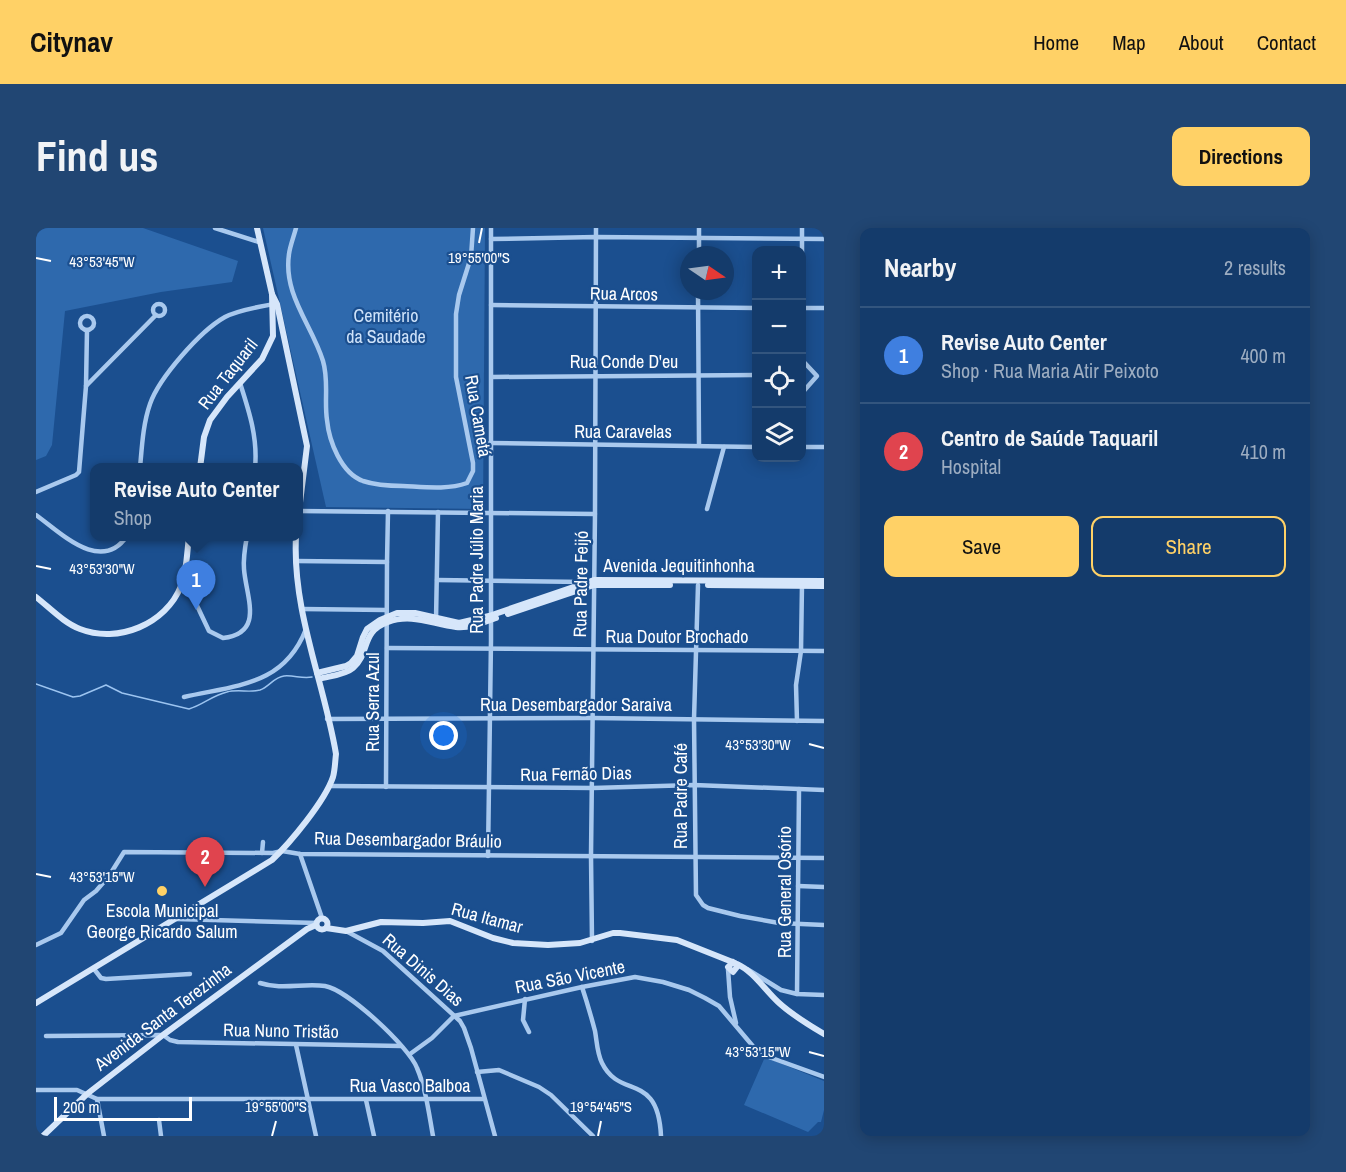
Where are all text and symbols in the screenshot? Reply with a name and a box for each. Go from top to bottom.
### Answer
text: Citynav [30,23,113,61]
text: Home [1033,28,1079,57]
text: Map [1112,28,1146,57]
text: About [1179,28,1224,57]
text: Contact [1257,28,1316,57]
button: Directions [1172,127,1310,186]
text: Find us [36,128,158,184]
north arrow [680,246,734,300]
map controls [752,246,806,462]
button: + [752,246,806,300]
text: 19°55'00"S [448,247,510,268]
text: Nearby [884,250,956,285]
text: 43°53'45"W [69,251,135,272]
text: 2 results [1224,254,1286,281]
street label: Rua Arcos [590,280,658,307]
button: − [752,300,806,354]
park label: Cemitério da Saudade [346,303,426,349]
text: Revise Auto Center [941,327,1107,357]
street label: Rua Taquaril [192,333,263,414]
text: 1 [899,342,908,369]
text: 400 m [1240,342,1286,369]
street label: Rua Conde D'eu [570,349,678,374]
button: locate [752,354,806,408]
text: Shop · Rua Maria Atir Peixoto [941,357,1159,384]
street label: Rua Cametá [459,373,498,459]
button: layers [752,408,806,462]
street label: Rua Caravelas [574,419,672,444]
text: Centro de Saúde Taquaril [941,423,1158,453]
text: 2 [899,438,908,465]
text: 410 m [1240,438,1286,465]
text: Hospital [941,453,1001,480]
popup [90,463,303,541]
text: Revise Auto Center [114,474,279,504]
street label: Rua Padre Júlio Maria [464,486,489,634]
text: Shop [114,504,152,531]
button: Save [884,516,1079,577]
button: Share [1091,516,1286,577]
street label: Rua Padre Feijó [567,530,594,638]
street label: Avenida Jequitinhonha [602,553,755,578]
text: 43°53'30"W [69,558,135,579]
pin: 1 [176,560,216,610]
street label: Rua Doutor Brochado [606,624,748,649]
street label: Rua Serra Azul [360,652,385,752]
street label: Rua Desembargador Saraiva [480,692,672,717]
your location [429,721,458,750]
text: 43°53'30"W [725,734,791,755]
street label: Rua Padre Café [668,743,693,849]
street label: Rua Fernão Dias [520,760,632,787]
street label: Rua Desembargador Bráulio [314,825,502,854]
street label: Rua General Osório [772,826,797,958]
pin: 2 [186,838,224,887]
text: 43°53'15"W [69,866,135,887]
marker: Escola Municipal George Ricardo Salum [155,884,169,898]
street label: Rua Itamar [449,896,526,939]
place label: Escola Municipal George Ricardo Salum [87,898,237,944]
street label: Rua Dinis Dias [377,927,469,1012]
street label: Rua São Vicente [513,954,627,999]
street label: Avenida Santa Terezinha [88,957,236,1077]
street label: Rua Nuno Tristão [223,1017,339,1044]
text: 43°53'15"W [725,1041,791,1062]
street label: Rua Vasco Balboa [349,1073,471,1098]
scale bar [54,1094,192,1122]
text: 200 m [63,1096,99,1118]
text: 19°55'00"S [245,1096,307,1117]
text: 19°54'45"S [570,1096,632,1117]

